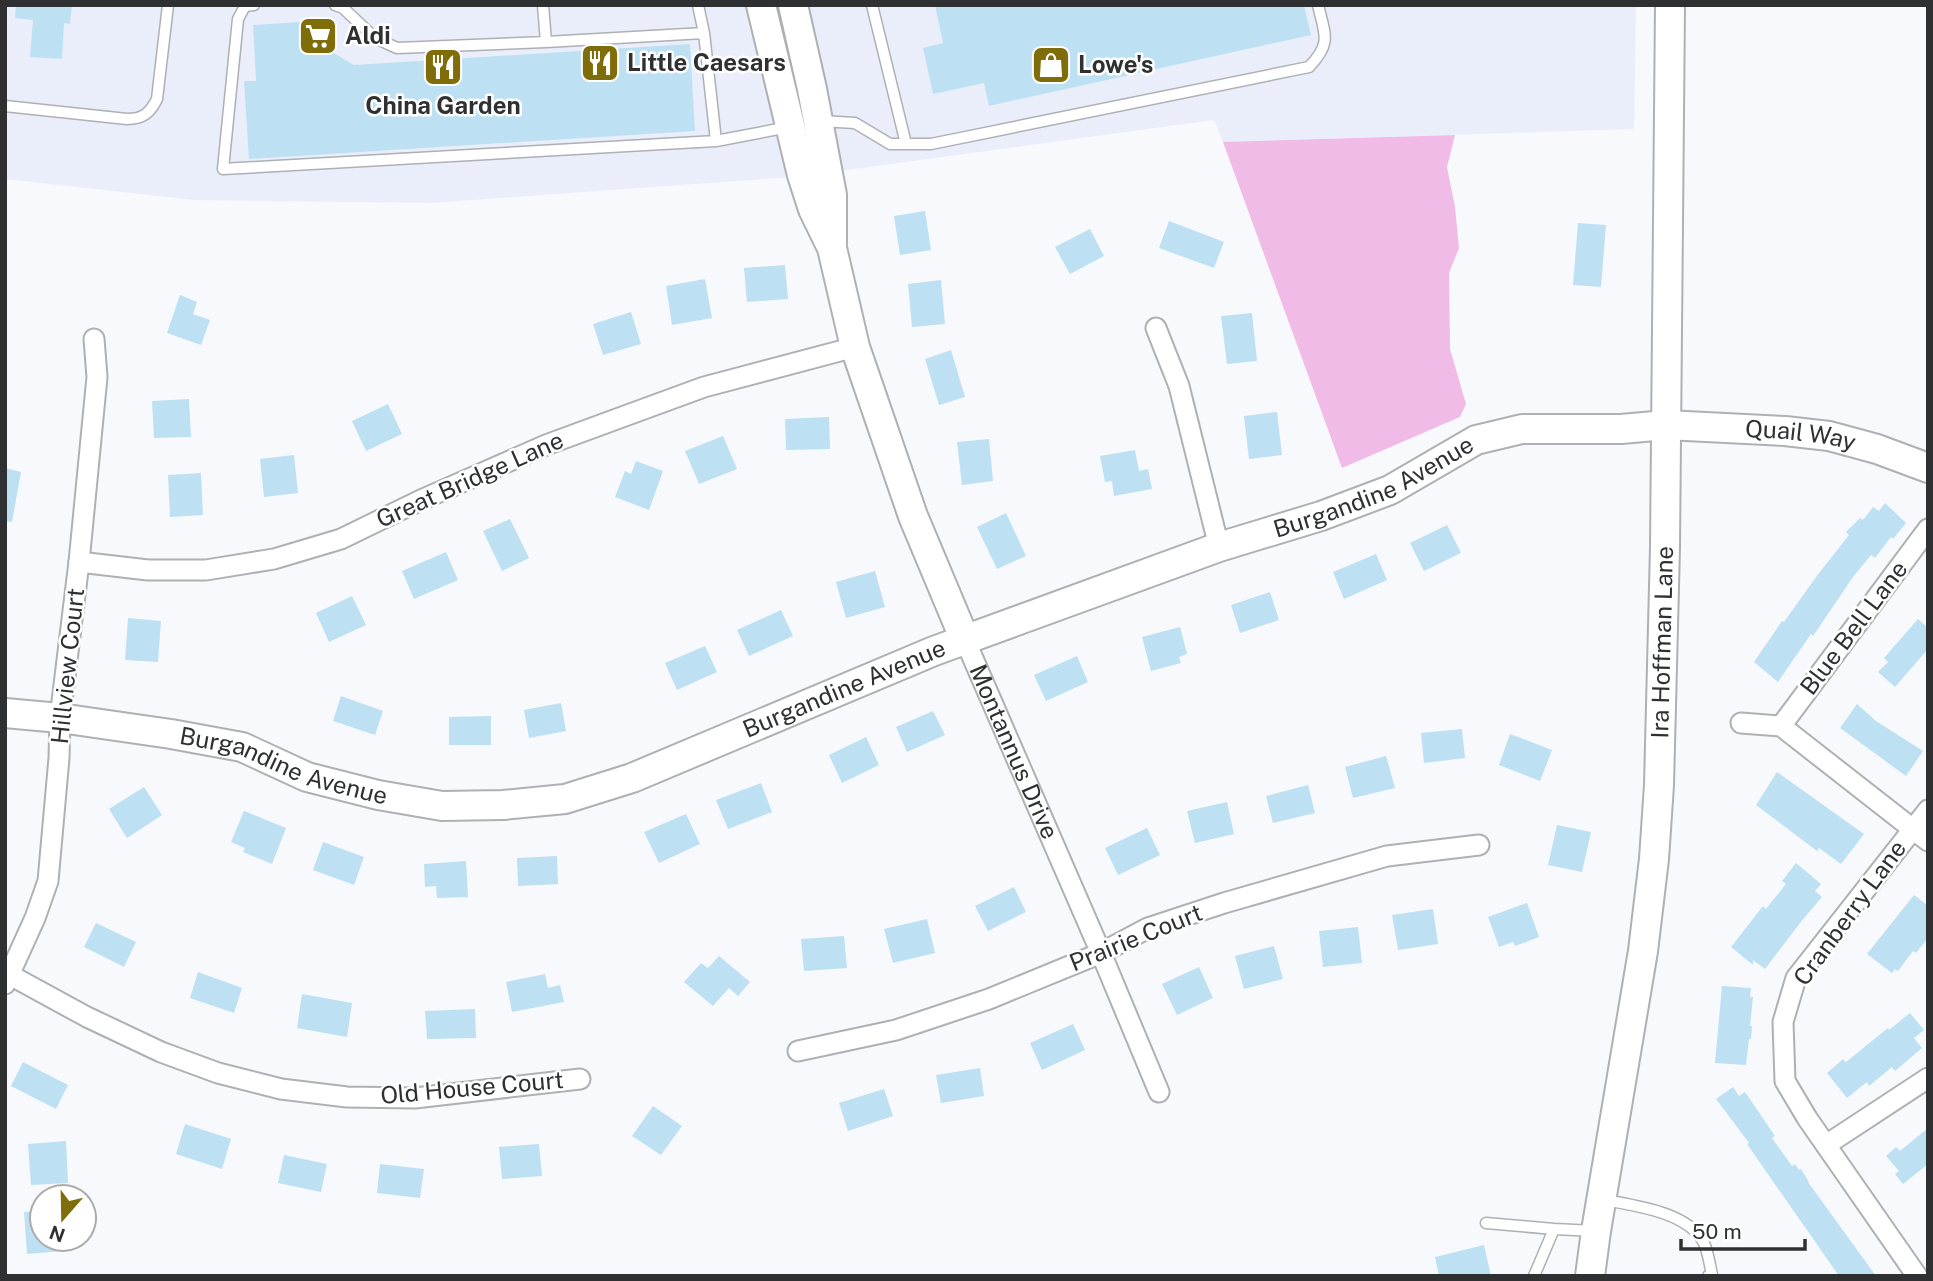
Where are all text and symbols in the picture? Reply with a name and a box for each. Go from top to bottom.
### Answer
supermarket icon: Aldi [297,15,339,57]
place label: Aldi [345,21,391,49]
restaurant icon: Little Caesars [579,42,621,84]
shop icon: Lowe's [1030,44,1072,86]
restaurant icon: China Garden [422,46,464,88]
place label: Little Caesars [627,48,786,76]
place label: Lowe's [1078,50,1154,78]
place label: China Garden [365,91,521,119]
street label: Quail Way [1744,414,1859,456]
street label: Great Bridge Lane [372,425,567,533]
street label: Burgandine Avenue [1270,430,1478,543]
street label: Ira Hoffman Lane [1645,546,1678,739]
street label: Blue Bell Lane [1794,555,1913,700]
street label: Hillview Court [45,587,89,745]
street label: Burgandine Avenue [738,633,949,743]
street label: Montannus Drive [964,660,1065,843]
street label: Burgandine Avenue [178,721,390,809]
street label: Cranberry Lane [1787,834,1911,990]
street label: Prairie Court [1065,898,1206,976]
street label: Old House Court [379,1065,565,1109]
north arrow [28,1183,98,1253]
scale bar [1681,1208,1805,1252]
text: 50 m [1692,1219,1742,1244]
text: N [46,1221,68,1247]

